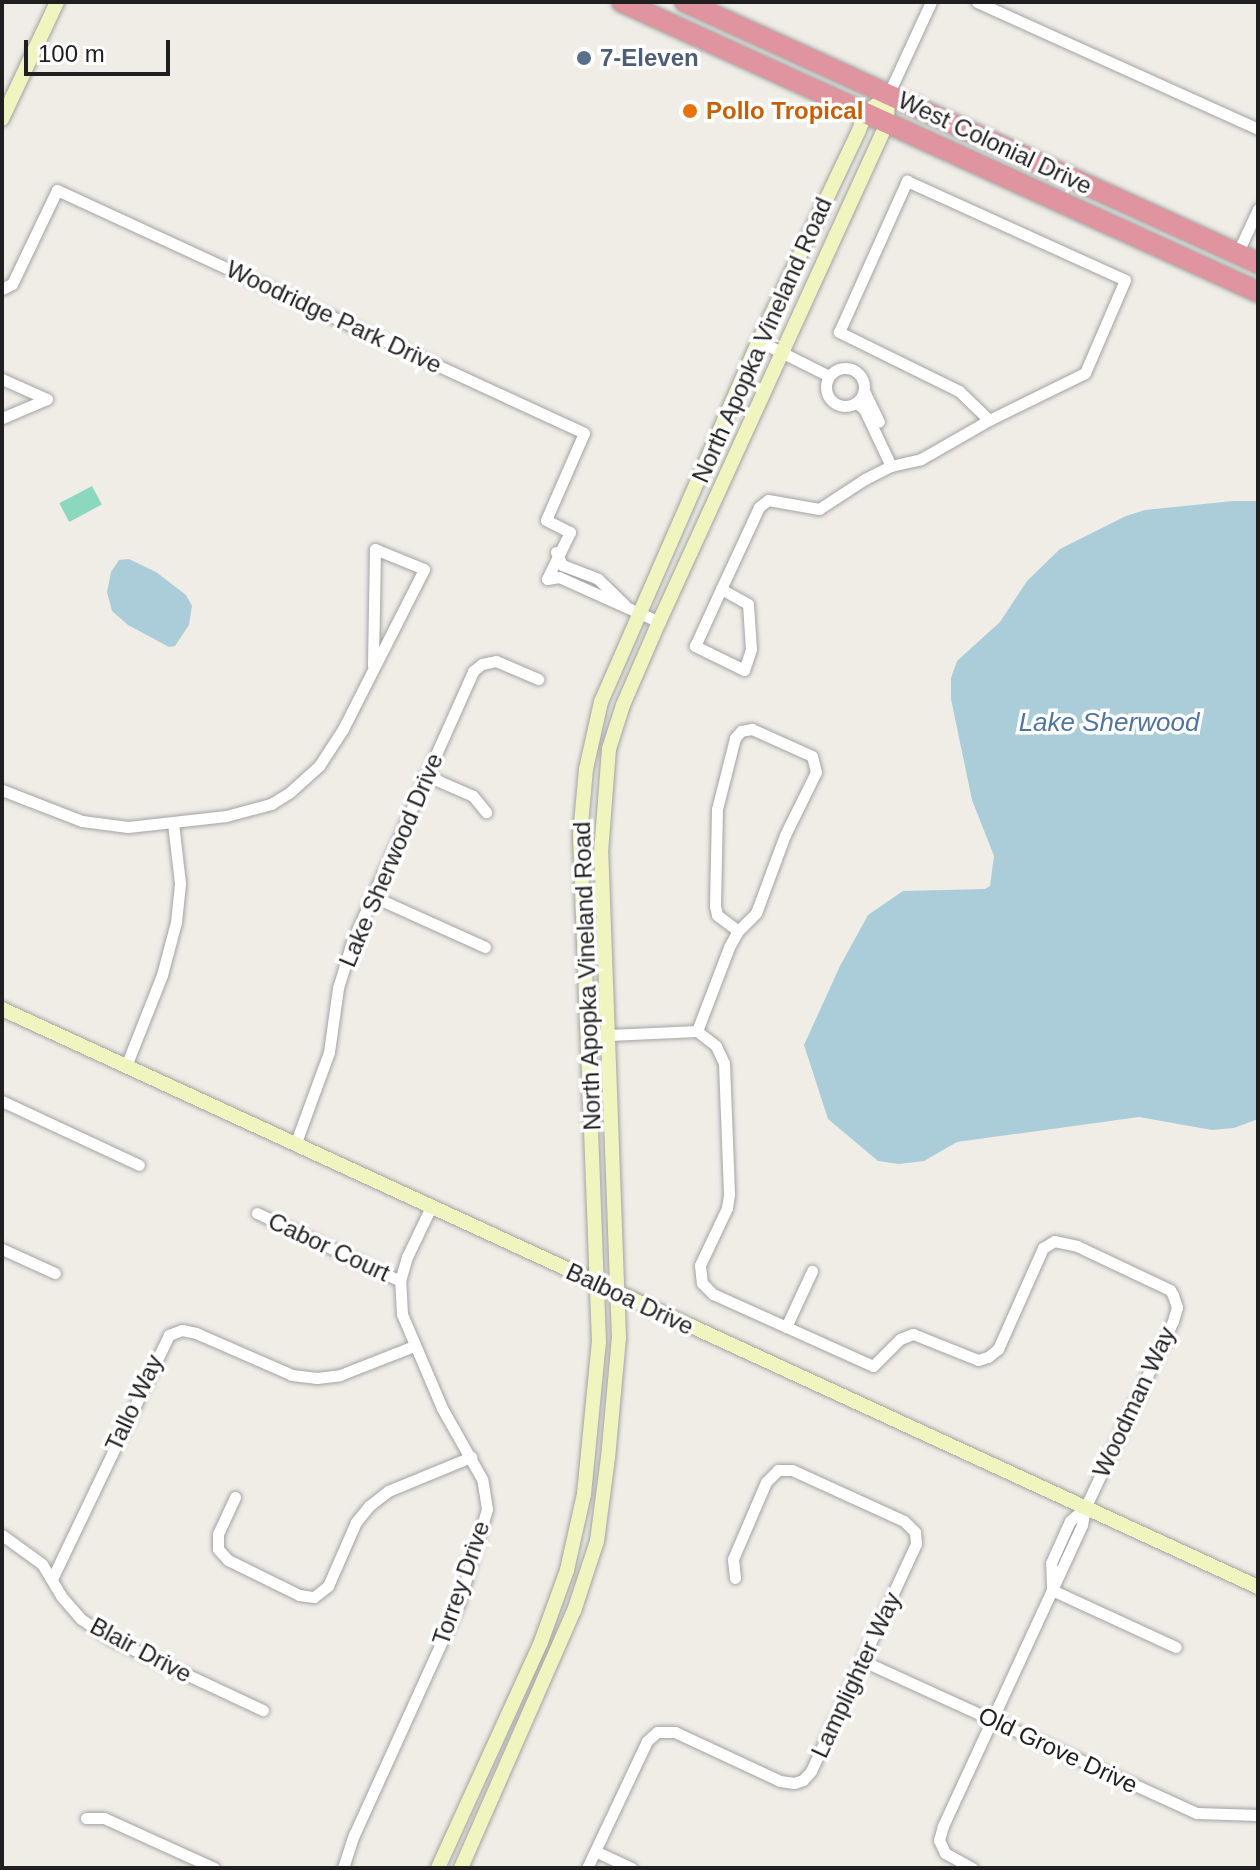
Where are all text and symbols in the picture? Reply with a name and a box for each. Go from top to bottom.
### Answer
scale bar [28,24,174,74]
text: 100 m [38,40,105,67]
place label: 7-Eleven [600,44,699,72]
marker: 7-Eleven [575,49,593,67]
street label: West Colonial Drive [894,86,1096,200]
place label: Pollo Tropical [706,97,863,125]
marker: Pollo Tropical [681,102,699,120]
street label: North Apopka Vineland Road [686,192,838,488]
street label: Woodridge Park Drive [222,254,446,380]
water label: Lake Sherwood [1019,707,1199,739]
street label: Lake Sherwood Drive [333,749,449,971]
street label: North Apopka Vineland Road [567,820,607,1132]
street label: Cabor Court [264,1206,394,1288]
street label: Balboa Drive [562,1257,698,1341]
street label: Woodman Way [1087,1322,1181,1482]
street label: Tallo Way [99,1350,169,1456]
street label: Torrey Drive [426,1517,496,1649]
street label: Lamplighter Way [805,1588,907,1762]
street label: Blair Drive [85,1611,197,1689]
street label: Old Grove Drive [974,1701,1142,1799]

